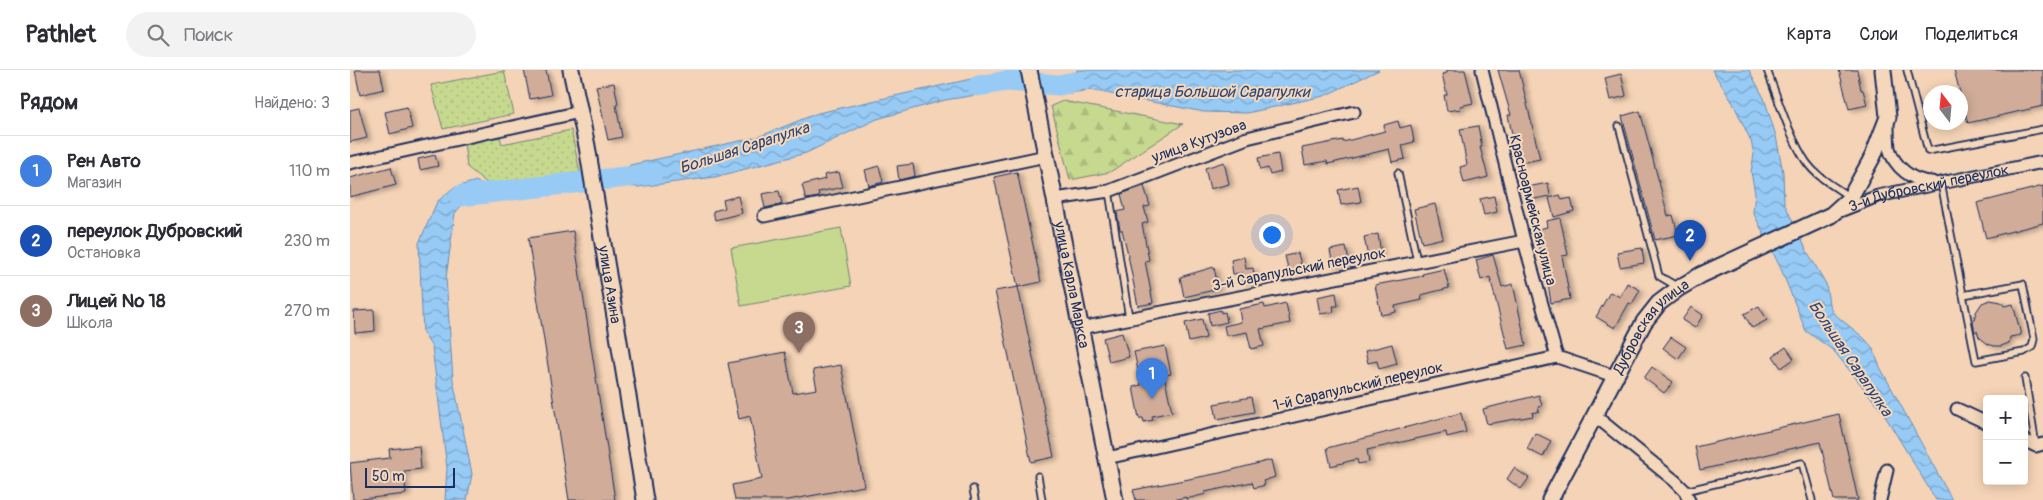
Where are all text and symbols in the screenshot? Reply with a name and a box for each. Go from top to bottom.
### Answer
search box [126,12,476,57]
text: Pathlet [25,20,96,49]
icon: search [144,21,172,49]
text: Поиск [184,23,233,47]
text: Карта [1787,23,1831,46]
text: Слои [1859,23,1897,46]
text: Поделиться [1925,23,2018,46]
water label: старица Большой Сарапулки [1115,82,1311,102]
north arrow [1923,85,1968,130]
text: Рядом [20,89,78,116]
text: Найдено: 3 [254,93,330,113]
street label: улица Кутузова [1148,116,1249,168]
water label: Большая Сарапулка [677,117,813,178]
street label: Красноармейская улица [1505,133,1560,287]
text: Рен Авто [67,149,141,173]
street label: 3-й Дубровский переулок [1846,160,2011,217]
text: 1 [33,161,39,181]
text: 110 m [289,161,330,181]
text: Магазин [67,173,122,193]
text: переулок Дубровский [67,219,243,243]
street label: улица Карла Маркса [1049,219,1093,350]
pin: 2 [1674,220,1706,261]
your location [1259,222,1285,248]
text: 2 [32,231,40,251]
text: 230 m [284,231,330,251]
text: Остановка [67,243,141,263]
street label: улица Азина [593,243,625,325]
street label: 3-й Сарапульский переулок [1211,243,1388,296]
street label: Дубровская улица [1609,275,1693,379]
text: Лицей № 18 [67,289,166,313]
water label: Большая Сарапулка [1804,297,1897,421]
text: 3 [32,301,40,321]
text: 270 m [284,301,330,321]
pin: 3 [783,312,815,353]
text: Школа [67,313,113,333]
pin: 1 [1136,358,1168,399]
street label: 1-й Сарапульский переулок [1271,358,1445,415]
map controls [1983,395,2028,485]
button: + [1983,395,2028,440]
button: − [1983,440,2028,485]
scale bar [365,465,455,488]
text: 50 m [372,468,405,485]

